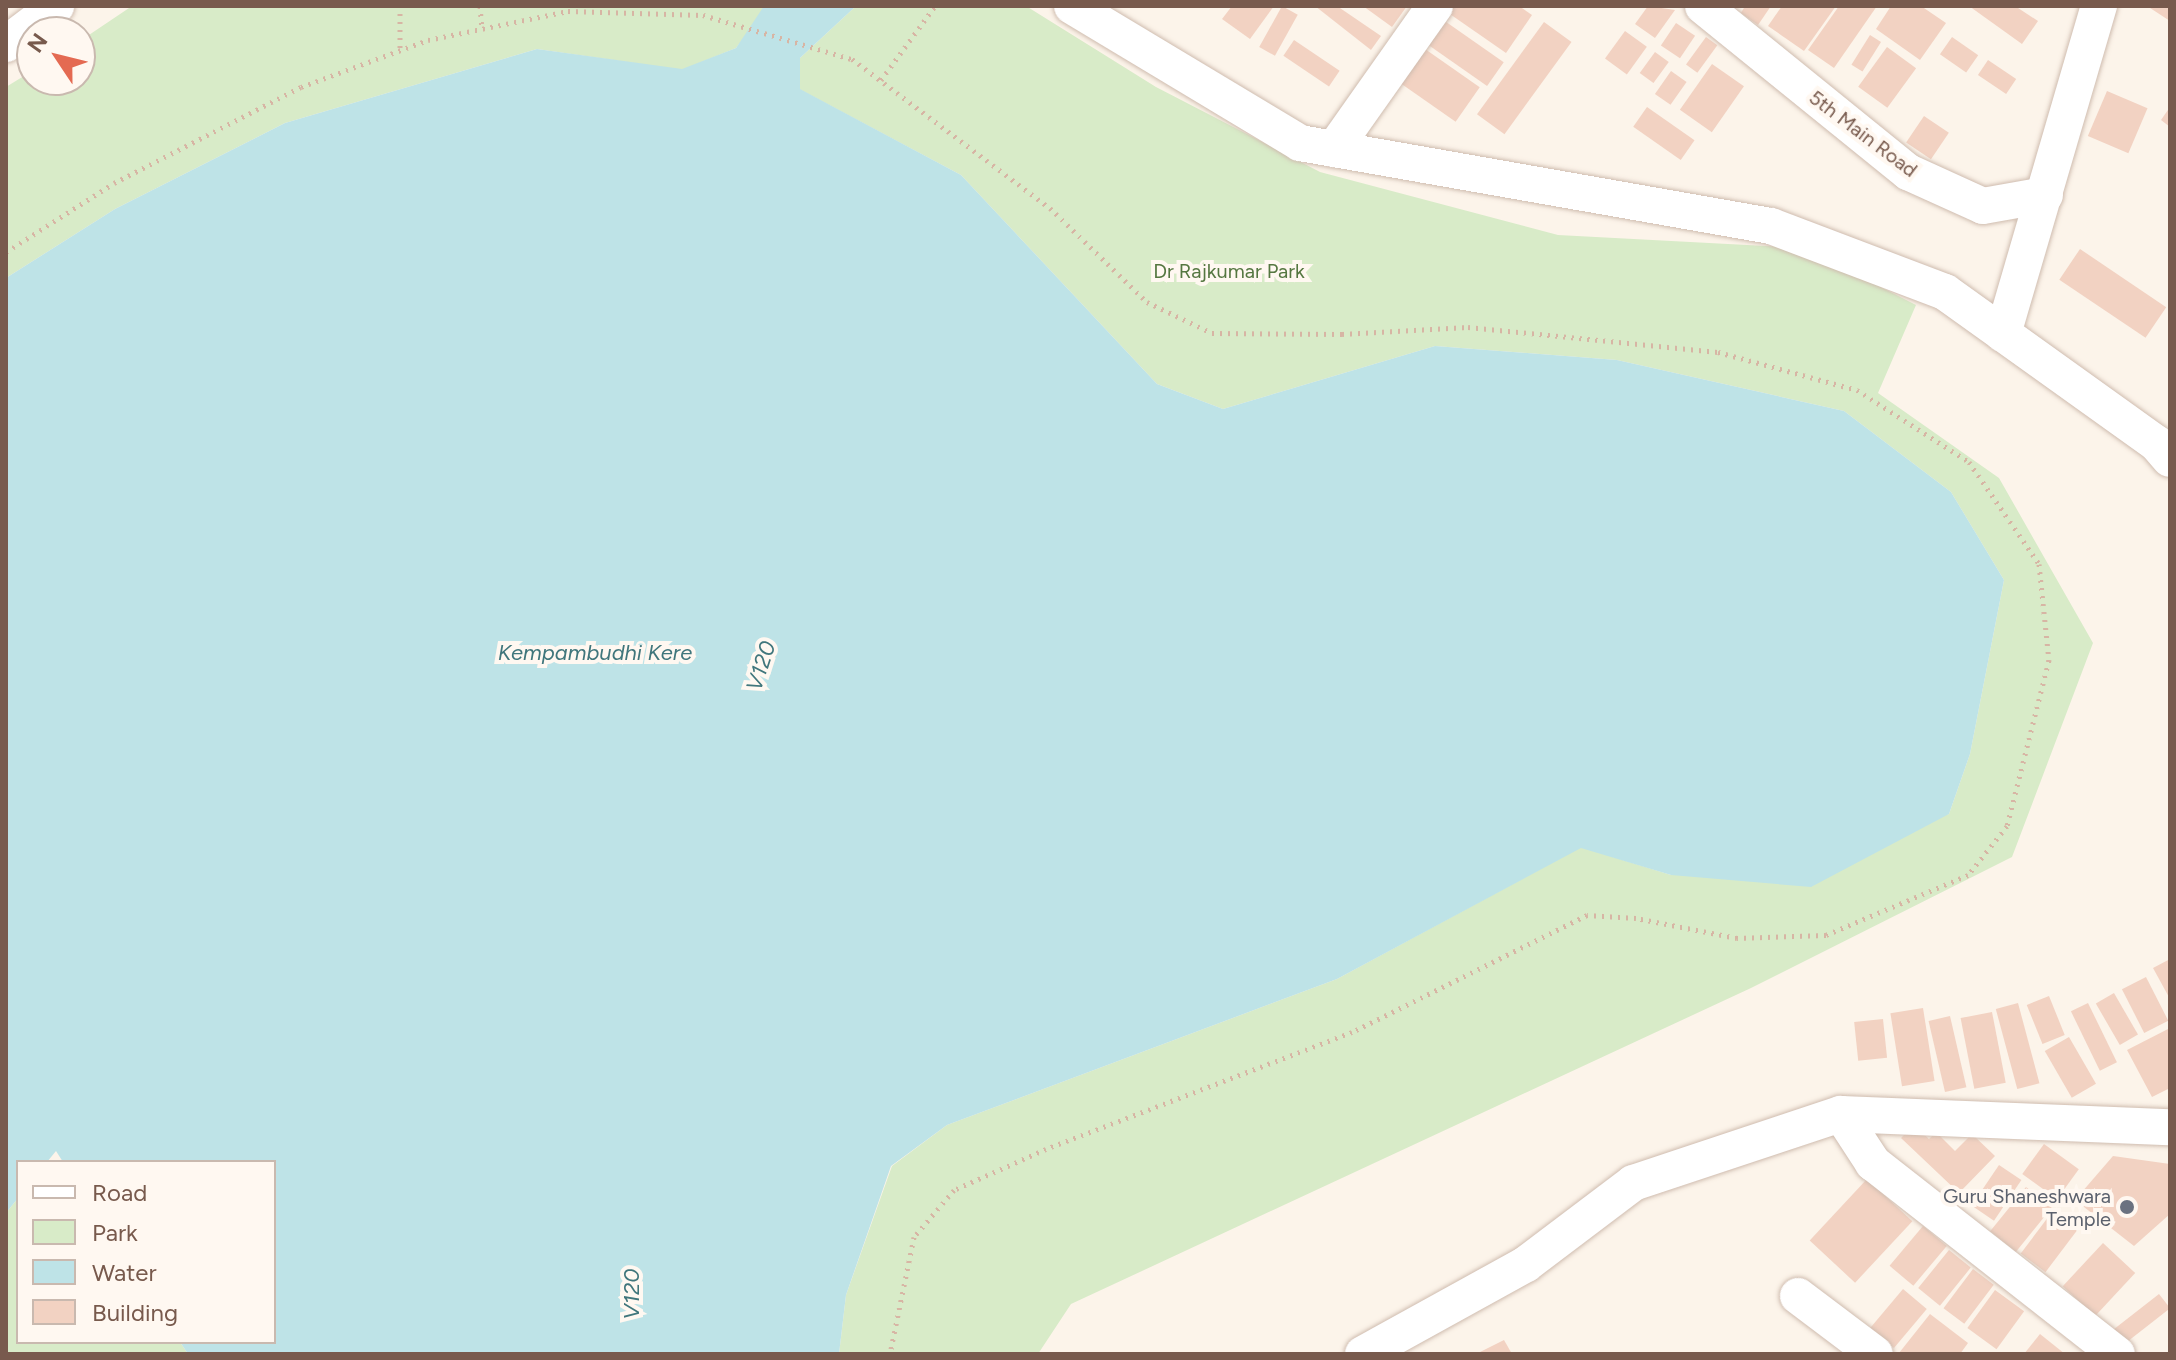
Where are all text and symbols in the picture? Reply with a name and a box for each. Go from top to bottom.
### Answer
north arrow [16,16,96,96]
text: N [22,28,54,58]
street label: 5th Main Road [1804,86,1922,182]
park label: Dr Rajkumar Park [1153,259,1305,283]
water label: V120 [741,638,781,694]
water label: Kempambudhi Kere [498,640,692,666]
legend [16,1160,276,1344]
text: Road [92,1178,147,1207]
place label: Guru Shaneshwara Temple [1943,1184,2111,1231]
marker: Guru Shaneshwara Temple [2118,1198,2136,1216]
text: Park [92,1218,138,1247]
text: Water [92,1258,157,1287]
water label: V120 [619,1269,645,1319]
text: Building [92,1298,178,1327]

